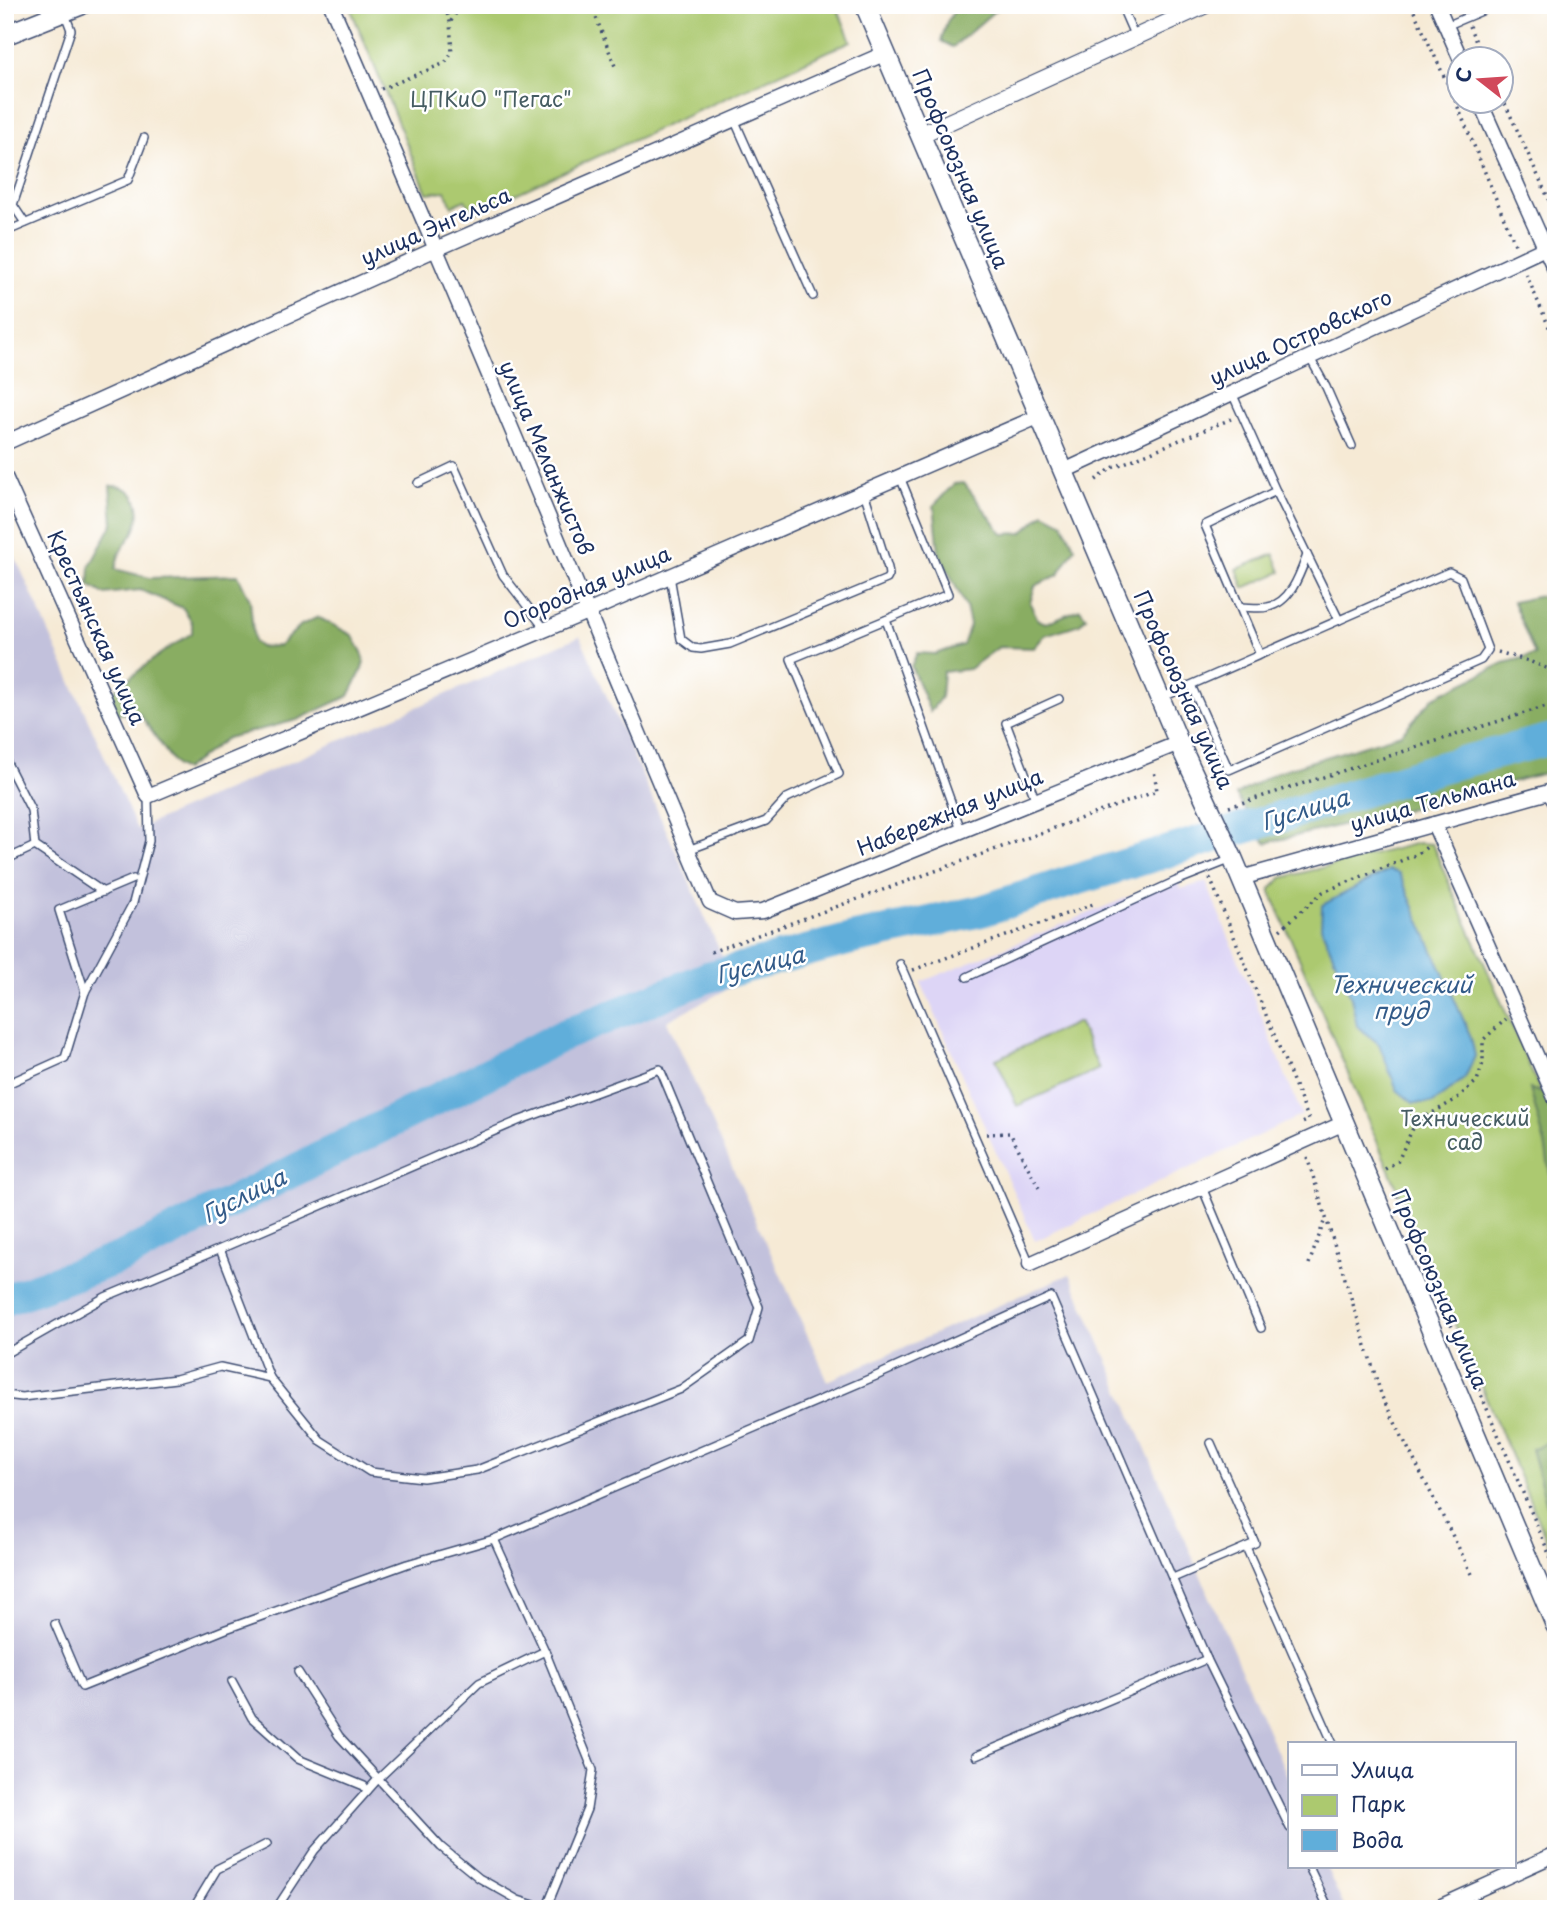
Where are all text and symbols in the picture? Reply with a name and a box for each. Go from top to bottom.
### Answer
north arrow [1446,46,1516,116]
street label: Профсоюзная улица [905,63,1019,274]
text: С [1447,64,1478,86]
park label: ЦПКиО "Пегас" [410,82,572,114]
street label: улица Энгельса [355,178,516,273]
street label: улица Островского [1204,280,1397,393]
street label: улица Меланжистов [492,355,603,560]
street label: Крестьянская улица [40,525,156,730]
street label: Огородная улица [497,536,676,636]
street label: Профсоюзная улица [1127,585,1243,794]
street label: Набережная улица [851,759,1048,863]
street label: улица Тельмана [1346,761,1520,839]
water label: Гуслица [1256,778,1353,838]
water label: Гуслица [712,936,808,991]
water label: Технический пруд [1330,966,1475,1027]
park label: Технический сад [1400,1101,1530,1157]
water label: Гуслица [195,1158,292,1231]
street label: Профсоюзная улица [1384,1183,1498,1394]
legend [1288,1742,1516,1868]
text: Улица [1351,1753,1414,1785]
text: Парк [1351,1787,1406,1819]
text: Вода [1351,1823,1403,1855]

